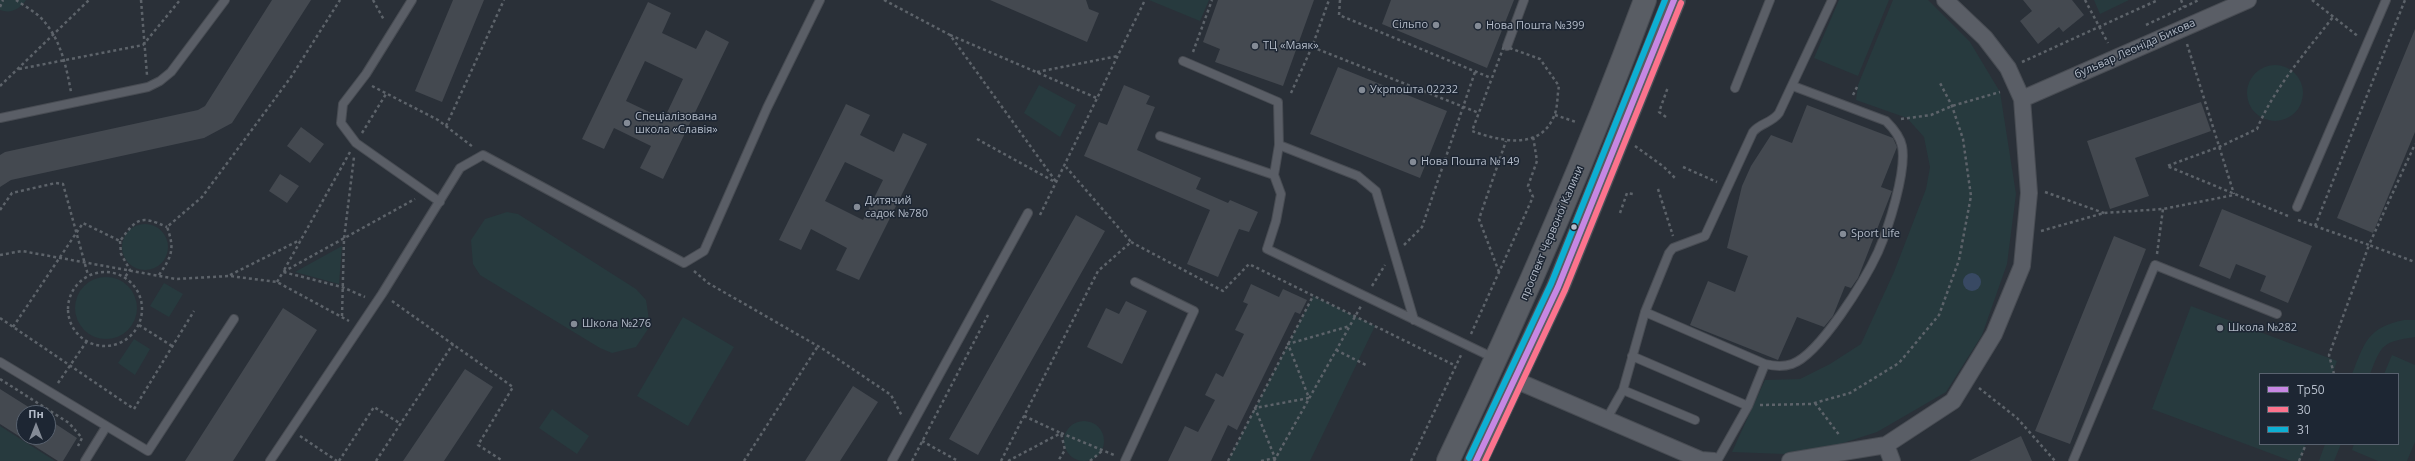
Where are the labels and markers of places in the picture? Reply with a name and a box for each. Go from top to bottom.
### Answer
place label: Сільпо [1392,18,1428,32]
place label: Нова Пошта №399 [1486,19,1585,33]
marker: Сільпо [1431,20,1441,30]
marker: Нова Пошта №399 [1473,21,1483,31]
place label: ТЦ «Маяк» [1263,39,1319,53]
marker: ТЦ «Маяк» [1250,41,1260,51]
place label: Укрпошта 02232 [1370,83,1458,97]
marker: Укрпошта 02232 [1357,85,1367,95]
place label: Спеціалізована школа «Славія» [635,110,718,136]
marker: Спеціалізована школа «Славія» [622,118,632,128]
place label: Нова Пошта №149 [1421,155,1520,169]
marker: Нова Пошта №149 [1408,157,1418,167]
place label: Дитячий садок №780 [865,194,928,220]
marker: Дитячий садок №780 [852,202,862,212]
unlabelled marker [1569,222,1579,232]
place label: Sport Life [1851,227,1900,241]
marker: Sport Life [1838,229,1848,239]
place label: Школа №276 [582,317,651,331]
marker: Школа №276 [569,319,579,329]
place label: Школа №282 [2228,321,2297,335]
marker: Школа №282 [2215,323,2225,333]

